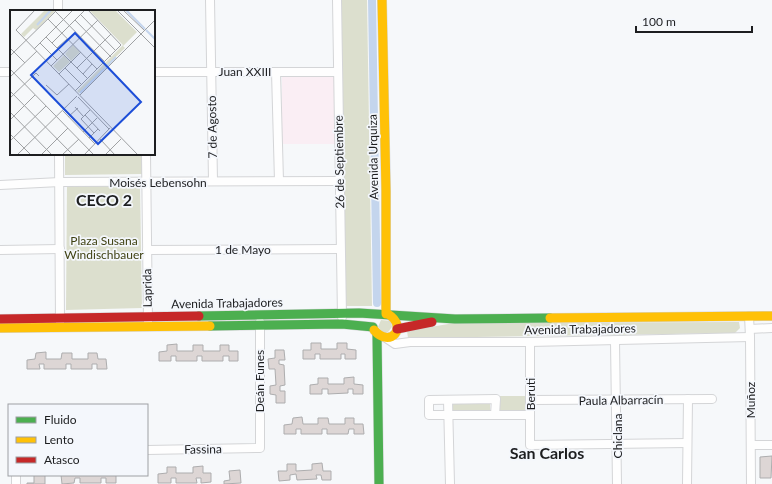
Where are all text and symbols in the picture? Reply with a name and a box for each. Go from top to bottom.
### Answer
scale bar [636,8,752,34]
inset map [10,10,155,155]
text: 100 m [642,14,676,29]
street label: Juan XXIII [219,64,271,79]
street label: 7 de Agosto [204,95,220,159]
street label: Avenida Urquiza [365,114,381,200]
street label: 26 de Septiembre [331,115,347,209]
street label: Moisés Lebensohn [109,175,207,190]
district label: CECO 2 [76,190,132,209]
park label: Plaza Susana Windischbauer [64,233,144,262]
street label: 1 de Mayo [215,242,271,257]
street label: Laprida [139,268,155,308]
street label: Avenida Trabajadores [171,295,283,311]
street label: Avenida Trabajadores [524,321,636,337]
street label: Deán Funes [252,350,267,412]
street label: Beruti [523,378,538,410]
street label: Muñoz [743,381,758,418]
street label: Paula Albarracín [579,392,663,408]
legend [8,404,148,476]
text: Fluido [44,412,77,427]
street label: Chiclana [610,414,625,458]
text: Lento [44,432,74,447]
street label: Fassina [184,441,222,457]
district label: San Carlos [510,443,584,462]
text: Atasco [44,452,80,467]

